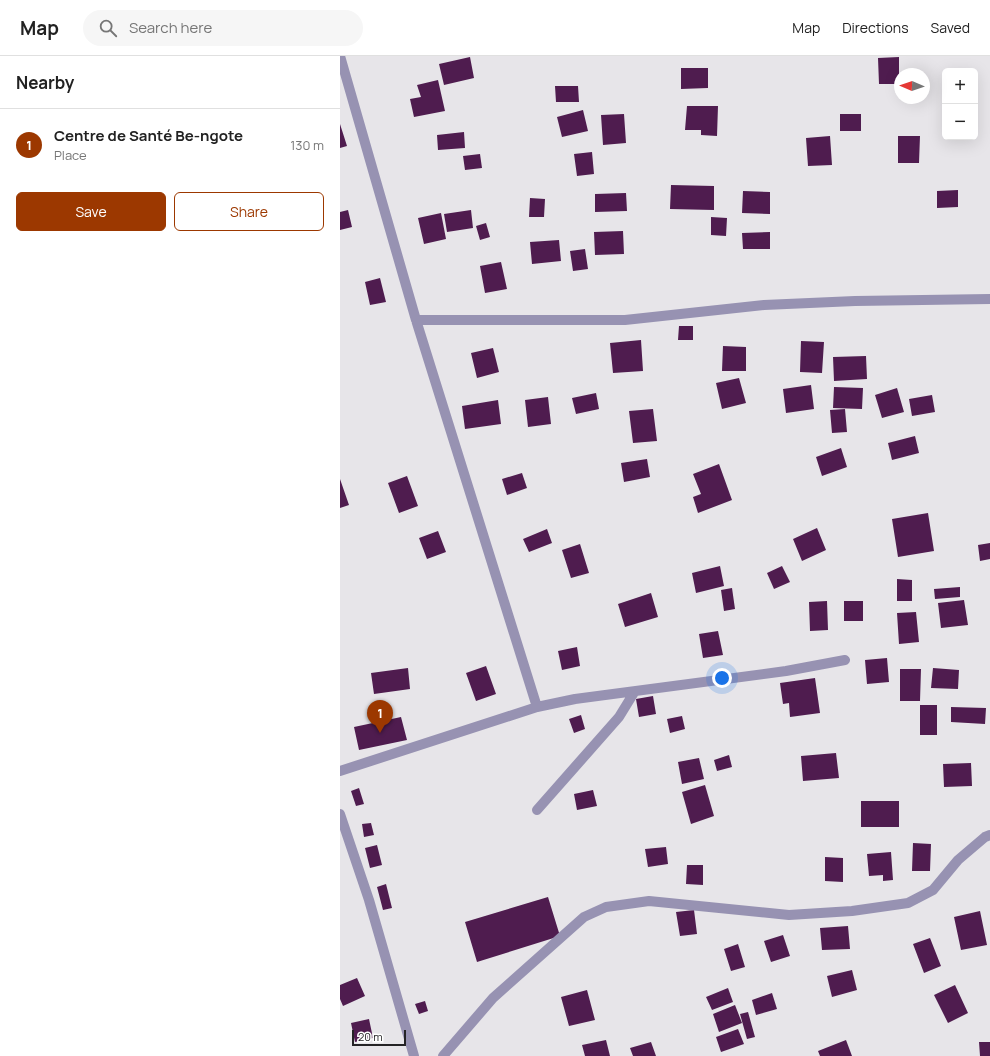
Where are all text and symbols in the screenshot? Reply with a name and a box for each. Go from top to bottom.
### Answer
search box [83,10,363,46]
text: Map [20,15,59,41]
icon: search [97,17,119,39]
text: Search here [129,17,212,38]
text: Map [792,18,820,37]
text: Directions [842,18,909,37]
text: Saved [931,18,970,37]
north arrow [894,68,930,104]
map controls [942,68,978,140]
button: + [942,68,978,104]
text: Nearby [16,71,74,94]
button: − [942,104,978,140]
text: Centre de Santé Be-ngote [54,125,243,146]
text: 1 [26,136,32,154]
text: 130 m [290,136,324,154]
text: Place [54,146,87,164]
button: Save [16,192,166,231]
button: Share [174,192,324,231]
your location [712,668,732,688]
pin: 1 [367,700,393,733]
scale bar [352,1028,406,1047]
text: 20 m [358,1029,383,1044]

